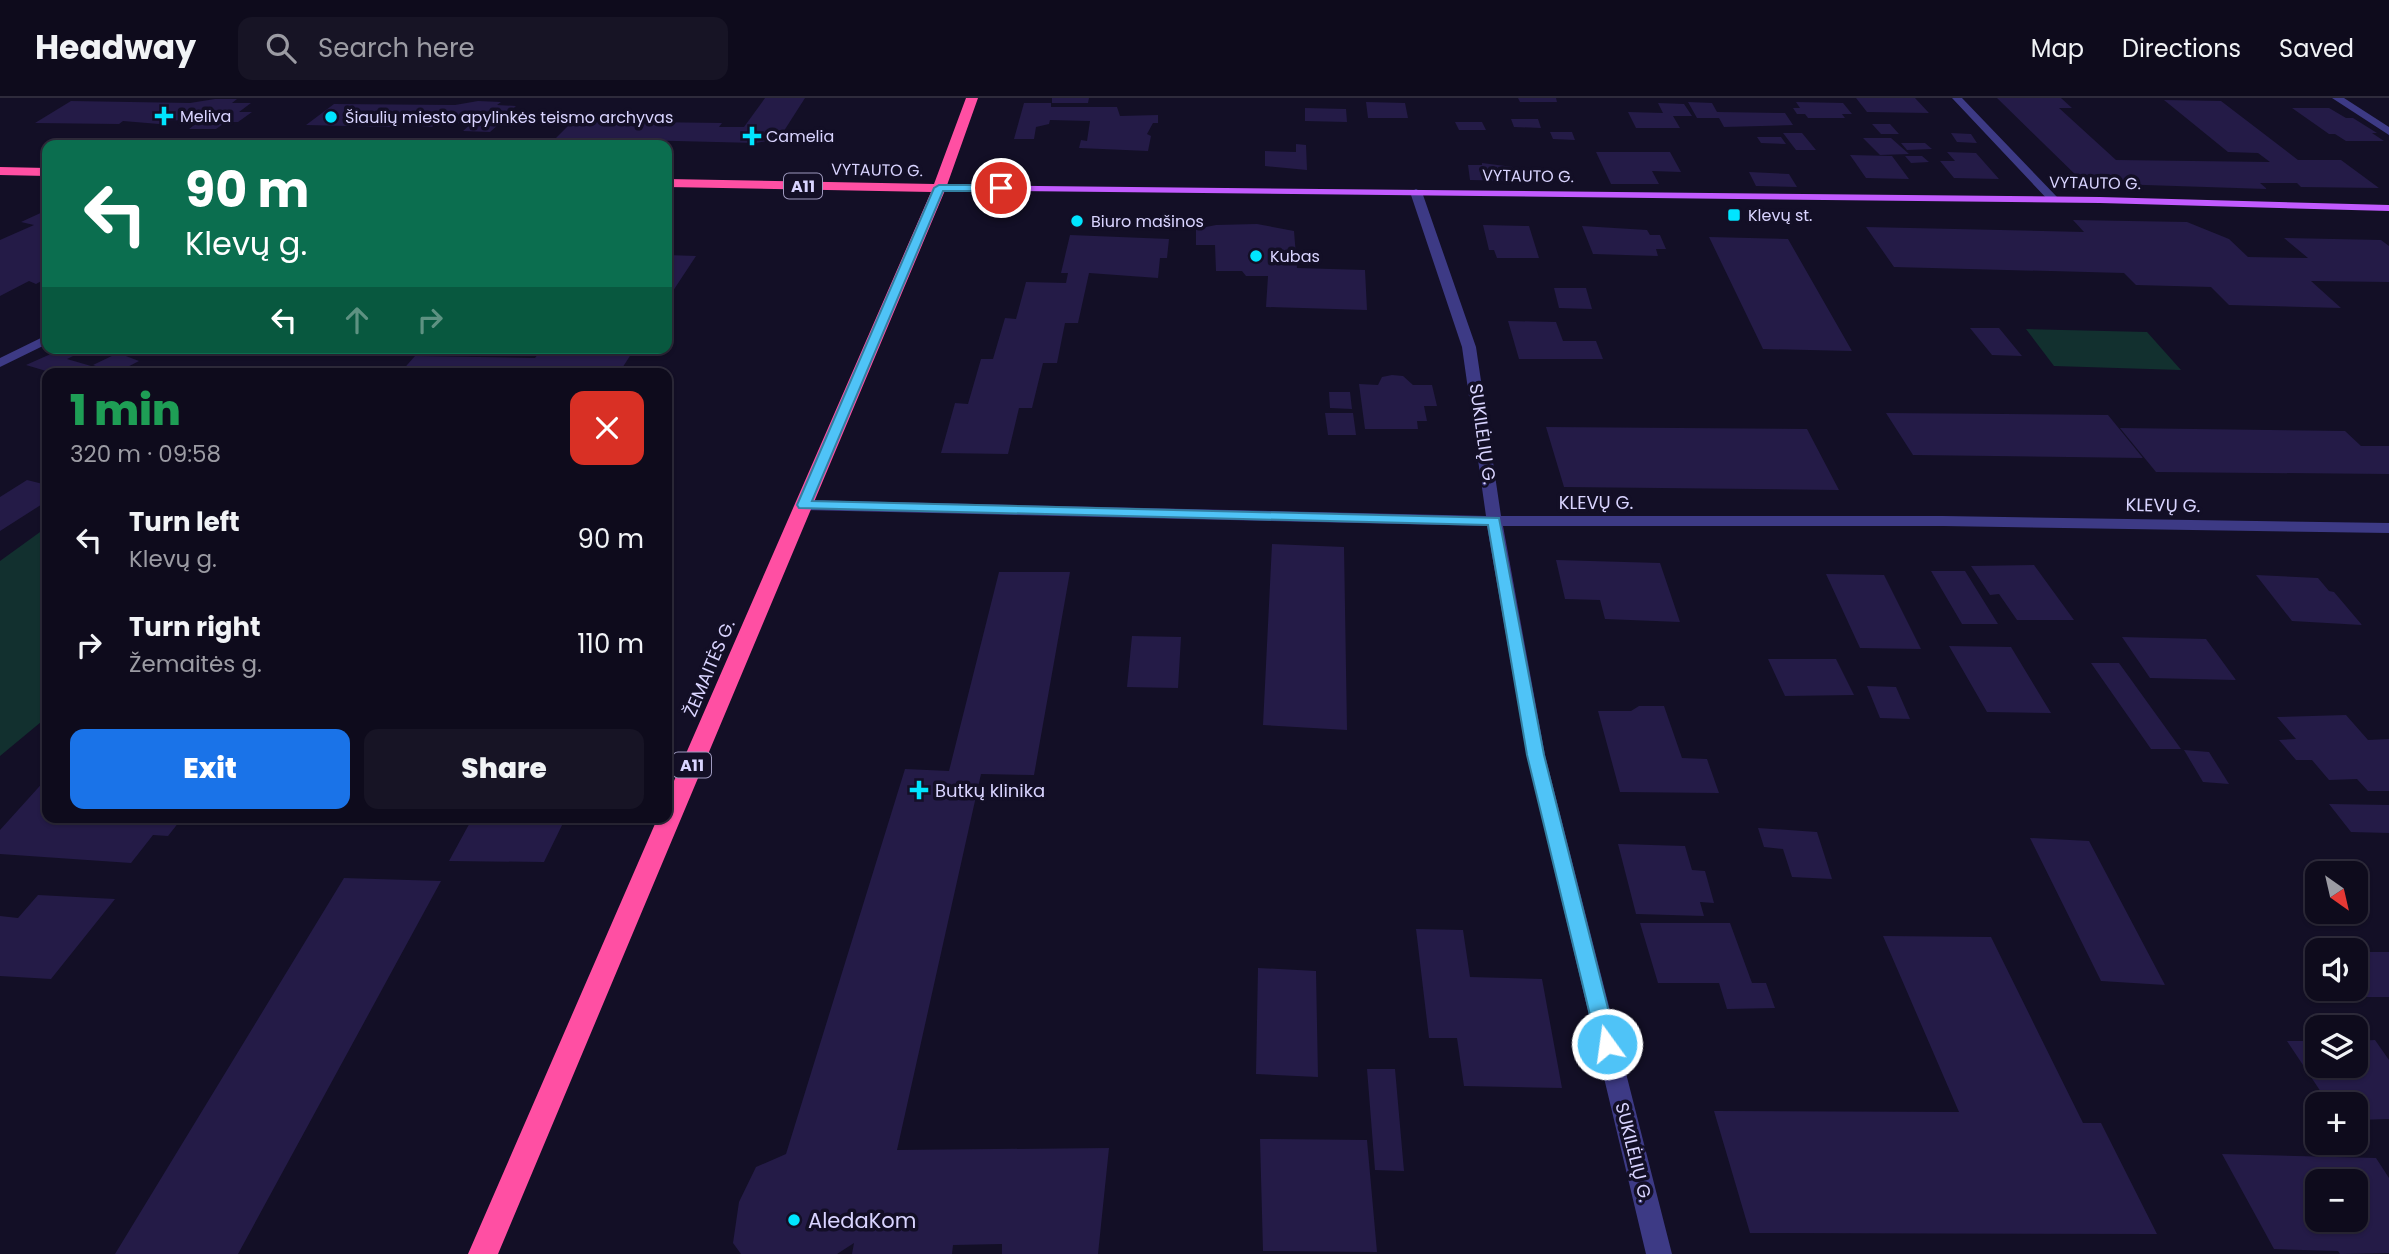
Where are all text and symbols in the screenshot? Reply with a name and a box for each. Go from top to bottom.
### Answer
search box [238,17,728,80]
text: Headway [35,24,196,71]
icon: search [262,29,300,67]
text: Search here [318,30,475,66]
text: Map [2031,32,2084,65]
text: Directions [2122,32,2241,65]
text: Saved [2279,32,2354,65]
place label: Meliva [180,105,231,128]
marker: Meliva [154,106,174,126]
place label: Šiaulių miesto apylinkės teismo archyvas [345,106,673,129]
marker: Šiaulių miesto apylinkės teismo archyvas [323,109,339,125]
place label: Camelia [766,125,834,148]
marker: Camelia [744,128,760,144]
text: 90 m [185,156,309,224]
street label: VYTAUTO G. [831,158,923,182]
pin [971,158,1031,218]
street label: VYTAUTO G. [1482,164,1574,188]
icon: left [70,168,161,259]
icon: arrive [982,169,1020,207]
street label: VYTAUTO G. [2049,171,2141,195]
road number: A11 [784,174,822,198]
place label: Klevų st. [1748,204,1812,227]
marker: Klevų st. [1726,207,1742,223]
place label: Biuro mašinos [1091,210,1204,233]
marker: Biuro mašinos [1069,213,1085,229]
text: Klevų g. [185,221,307,266]
place label: Kubas [1270,245,1320,268]
marker: Kubas [1248,248,1264,264]
icon: left [265,301,303,339]
icon: ahead [338,301,376,339]
icon: right [411,301,449,339]
text: 1 min [70,381,181,440]
street label: SUKILĖLIŲ G. [1464,382,1502,486]
button: close [570,391,644,465]
text: 320 m · 09:58 [70,438,221,470]
street label: KLEVŲ G. [1559,490,1633,515]
street label: KLEVŲ G. [2125,492,2201,518]
text: Turn left [129,504,240,540]
icon: left [70,521,108,559]
text: 90 m [578,521,644,557]
text: Klevų g. [129,543,217,575]
text: Turn right [129,609,261,645]
street label: ŽEMAITĖS G. [677,616,741,720]
icon: right [70,626,108,664]
text: 110 m [577,626,644,662]
text: Žemaitės g. [129,648,262,680]
button: Exit [70,729,350,809]
button: Share [364,729,644,809]
road number: A11 [673,752,711,778]
place label: Butkų klinika [935,778,1045,803]
marker: Butkų klinika [909,780,929,800]
north arrow [2305,861,2368,924]
map controls [2305,861,2368,1232]
button: sound [2305,938,2368,1001]
position arrow [1570,1007,1644,1081]
button: layers [2305,1015,2368,1078]
button: + [2305,1092,2368,1155]
street label: SUKILĖLIŲ G. [1610,1100,1658,1204]
button: − [2305,1169,2368,1232]
place label: AledaKom [808,1206,916,1235]
marker: AledaKom [786,1212,802,1228]

